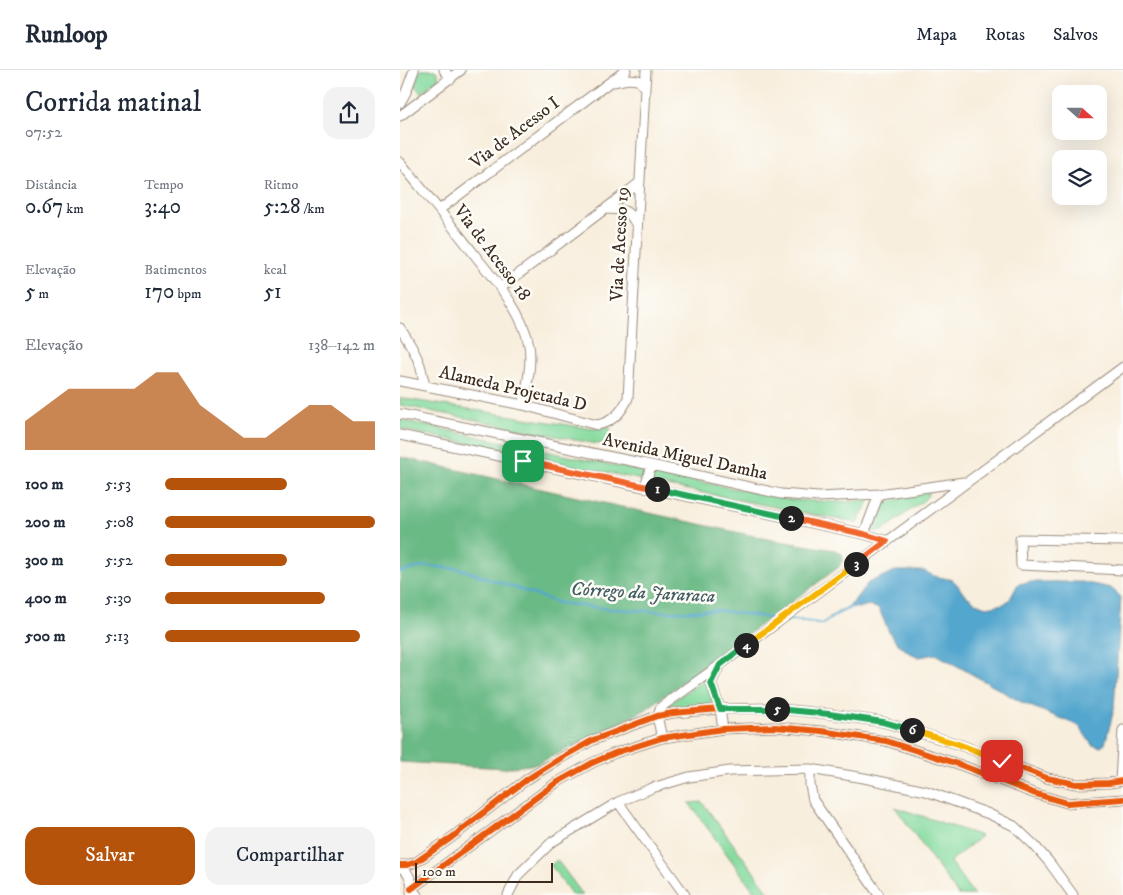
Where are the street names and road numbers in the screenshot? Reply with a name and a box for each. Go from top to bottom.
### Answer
street label: Via de Acesso I [465,92,564,174]
street label: Via de Acesso 19 [606,186,634,303]
street label: Via de Acesso 18 [448,200,535,305]
street label: Alameda Projetada D [437,361,589,417]
street label: Avenida Miguel Damha [601,429,770,485]

